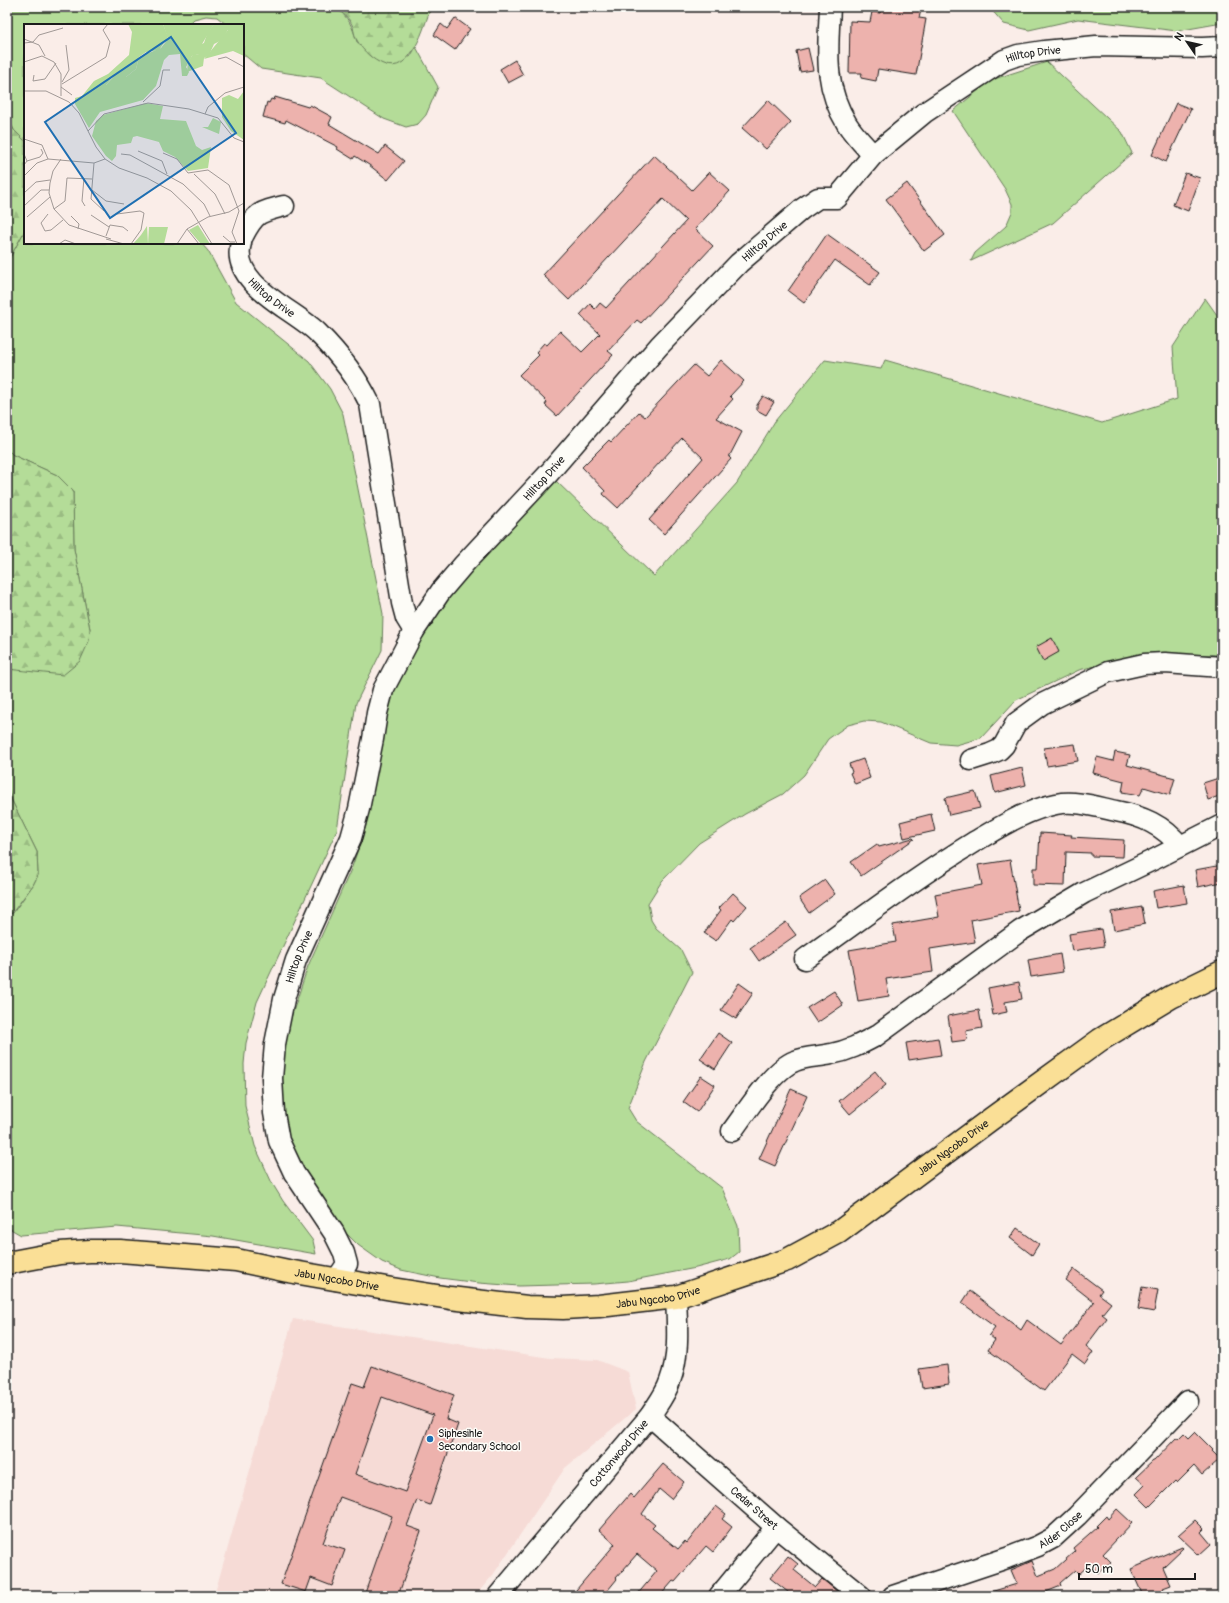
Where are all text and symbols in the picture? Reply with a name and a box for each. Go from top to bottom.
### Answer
north arrow [1167,22,1207,62]
inset map [24,24,244,244]
text: N [1172,30,1187,43]
street label: Hilltop Drive [1004,43,1062,66]
street label: Hilltop Drive [739,218,791,265]
street label: Hilltop Drive [245,275,298,320]
street label: Hilltop Drive [521,453,568,503]
street label: Hilltop Drive [283,928,316,985]
street label: Jabu Ngcobo Drive [915,1117,992,1178]
street label: Jabu Ngcobo Drive [293,1266,380,1294]
street label: Jabu Ngcobo Drive [615,1283,702,1311]
street label: Cottonwood Drive [587,1417,652,1490]
place label: Siphesihle Secondary School [438,1427,521,1453]
marker: Siphesihle Secondary School [425,1434,435,1444]
street label: Cedar Street [728,1484,781,1533]
street label: Alder Close [1036,1508,1085,1552]
scale bar [1079,1555,1195,1581]
text: 50 m [1085,1562,1113,1577]

